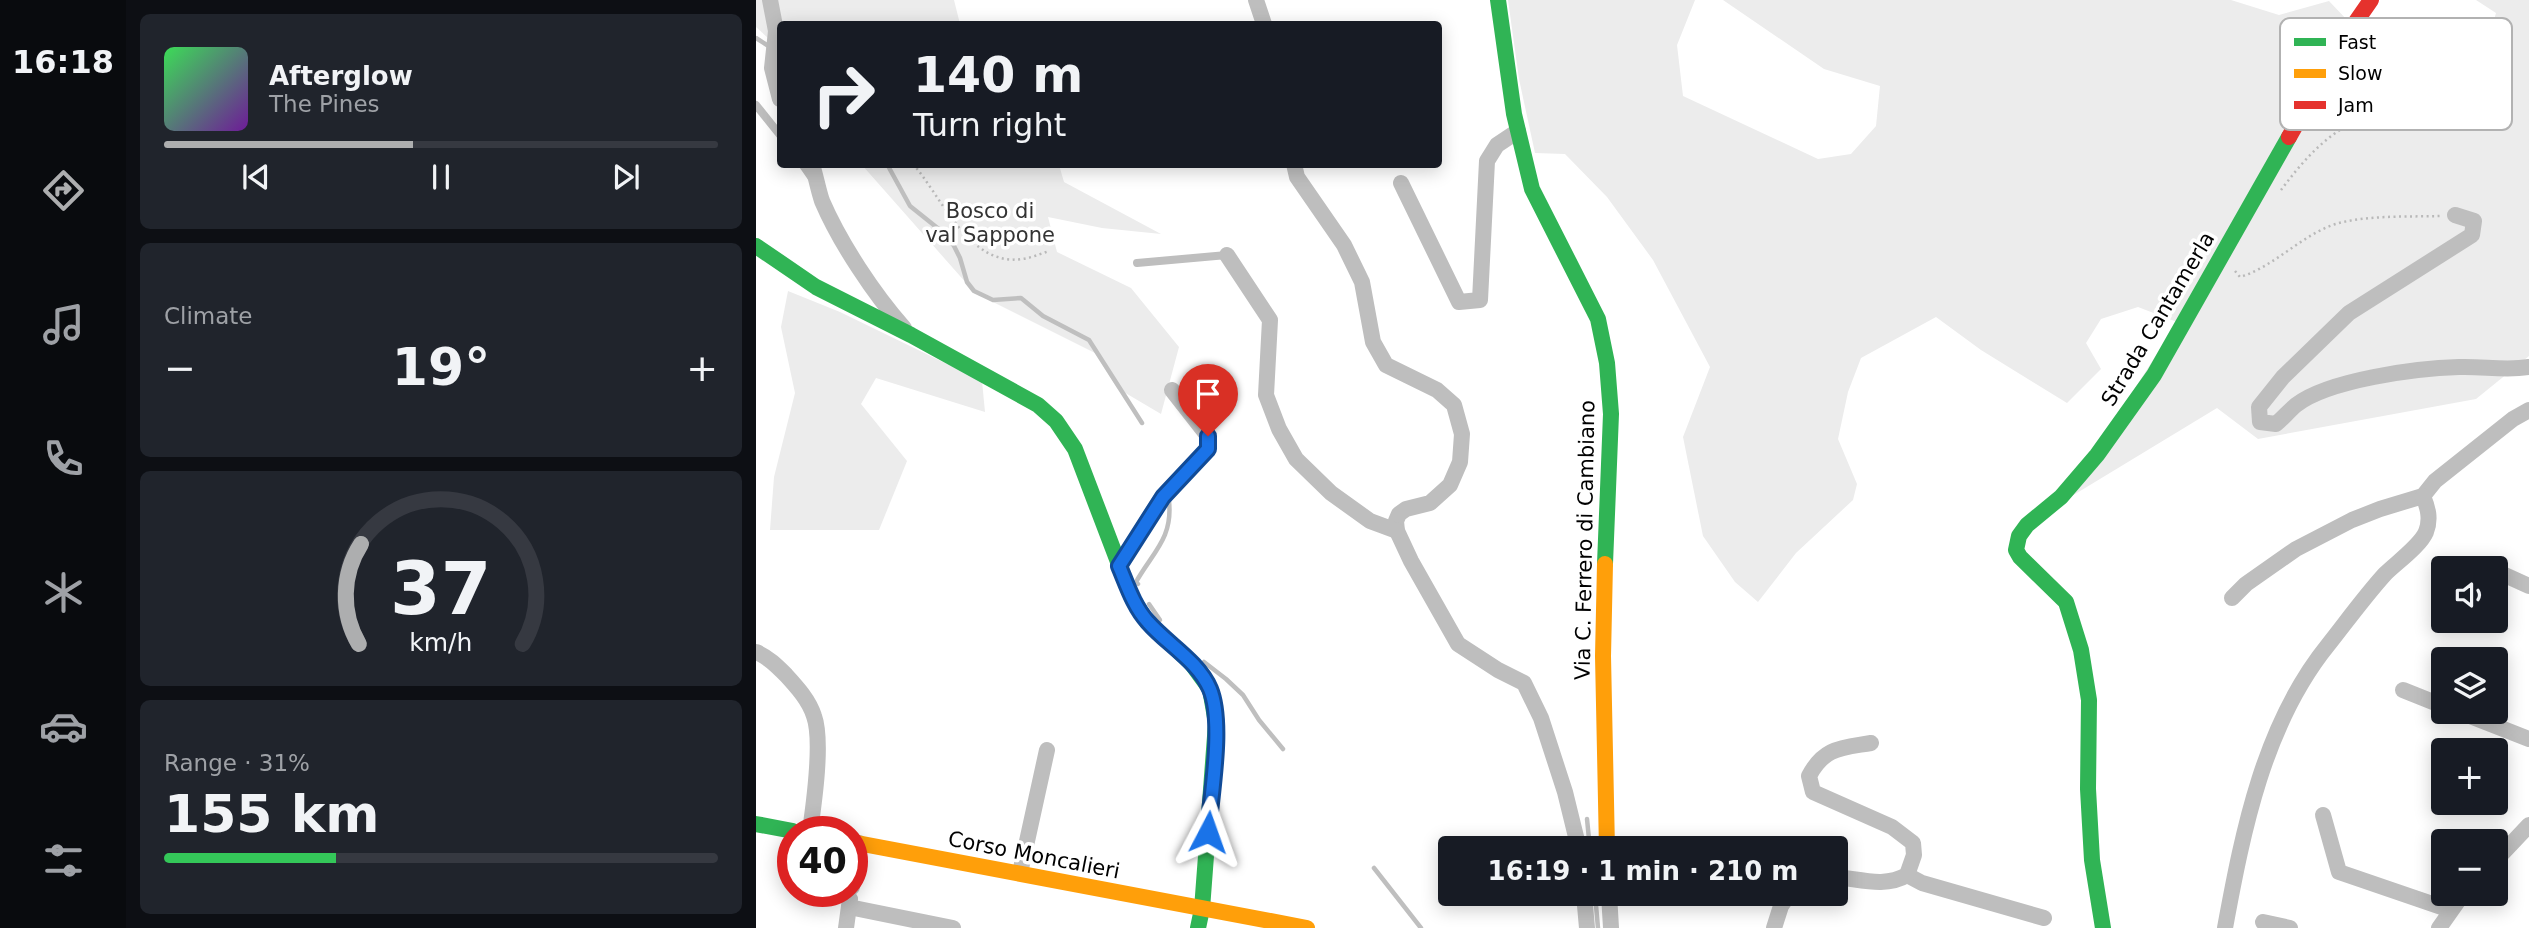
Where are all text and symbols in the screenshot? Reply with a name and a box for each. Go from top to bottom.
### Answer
legend [2280,18,2512,130]
text: Fast [2338,31,2376,53]
text: 16:18 [12,43,114,81]
text: 140 m [913,47,1083,104]
icon: right [798,49,889,140]
text: Afterglow [269,61,413,91]
text: Slow [2338,62,2383,84]
text: The Pines [269,91,380,117]
text: Jam [2337,94,2374,116]
text: Turn right [913,106,1066,144]
icon: previous [237,158,275,196]
icon: pause [422,158,460,196]
icon: next [607,158,645,196]
icon: directions [39,166,88,215]
park label: Bosco di val Sappone [925,199,1055,247]
street label: Strada Cantamerla [2097,228,2219,410]
icon: music [39,300,88,349]
text: Climate [164,303,253,329]
text: 19° [392,337,490,397]
text: − [164,346,196,390]
text: + [686,346,718,390]
pin [1178,364,1238,436]
icon: arrive [1189,375,1227,413]
street label: Via C. Ferrero di Cambiano [1571,400,1599,680]
icon: phone [39,434,88,483]
text: 37 [390,547,492,632]
map controls [2431,556,2508,906]
button: sound [2431,556,2508,633]
icon: climate [39,568,88,617]
text: km/h [409,628,473,657]
button: layers [2431,647,2508,724]
icon: car [39,702,88,751]
button: + [2431,738,2508,815]
text: Range · 31% [164,750,310,776]
text: 155 km [164,784,379,844]
position arrow [1171,795,1245,869]
speed limit sign: 40 [777,816,868,907]
street label: Corso Moncalieri [946,827,1122,883]
button: − [2431,829,2508,906]
icon: filters [39,836,88,885]
text: 16:19 · 1 min · 210 m [1488,856,1798,886]

